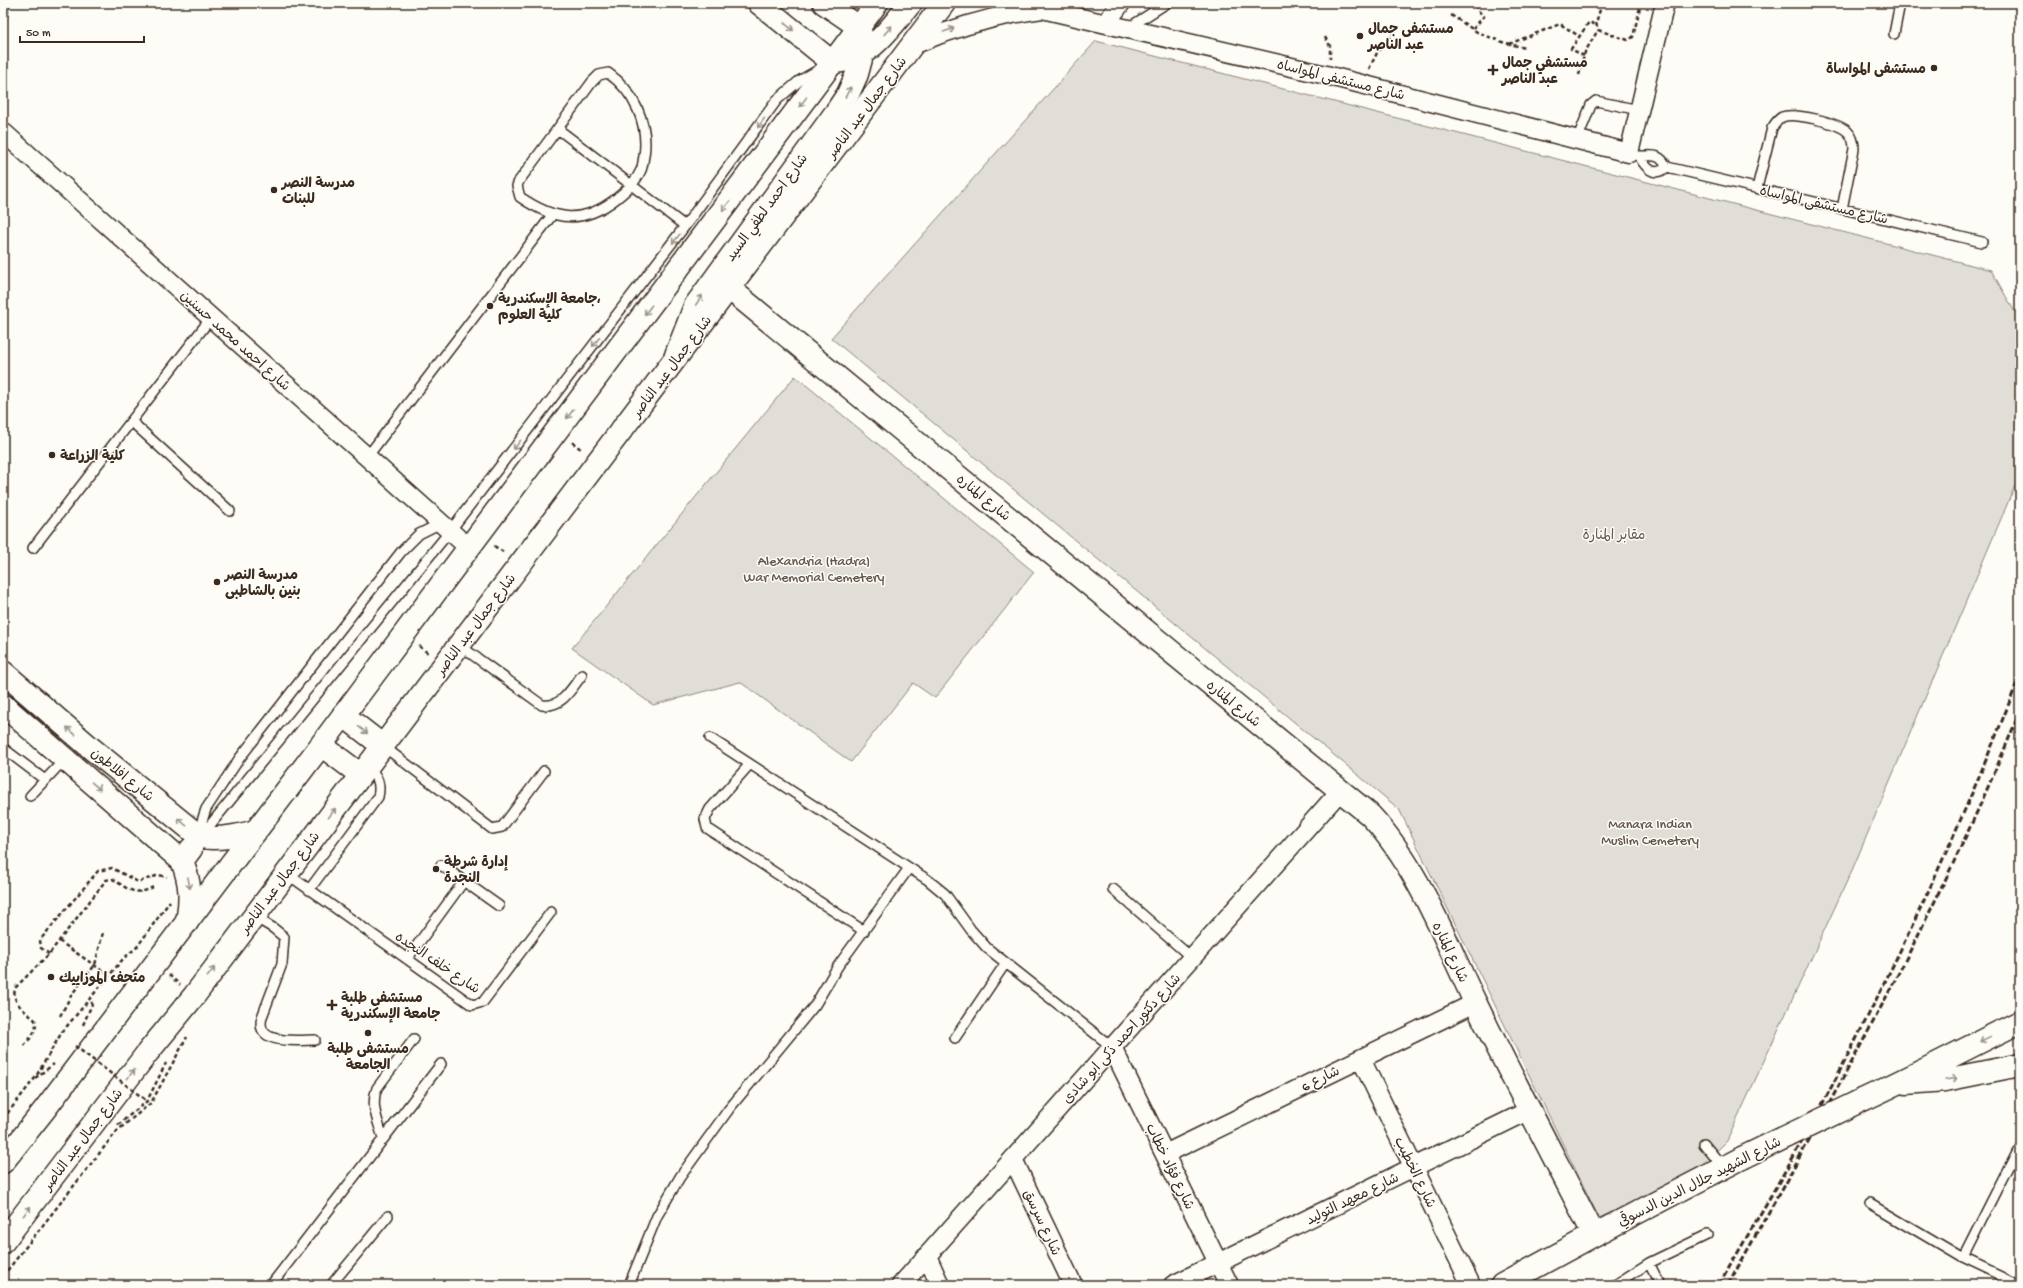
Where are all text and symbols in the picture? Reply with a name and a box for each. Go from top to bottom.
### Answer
scale bar [20,18,144,44]
place label: مستشفى جمال عبد الناصر [1366,22,1454,55]
one-way arrow [784,23,795,32]
one-way arrow [884,25,893,36]
one-way arrow [943,26,955,34]
text: 50 m [26,27,51,41]
marker: مستشفى جمال عبد الناصر [1355,31,1365,41]
street label: شارع جمال عبد الناصر [824,54,912,164]
place label: مستشفي جمال عبد الناصر [1500,56,1588,89]
street label: شارع مستشفى المواساه [1275,57,1406,106]
place label: مستشفى المواساة [1826,62,1926,79]
marker: مستشفى المواساة [1929,63,1939,73]
marker: مستشفي جمال عبد الناصر [1487,64,1499,76]
one-way arrow [845,86,852,98]
one-way arrow [799,96,808,107]
one-way arrow [757,117,765,128]
street label: شارع احمد لطفي السيد [723,151,814,267]
place label: مدرسة النصر للبنات [280,176,355,209]
street label: شارع مستشفى المواساه [1758,183,1889,229]
marker: مدرسة النصر للبنات [269,185,279,195]
one-way arrow [722,200,730,211]
one-way arrow [671,233,680,244]
street label: شارع احمد محمد حسنين [176,288,293,396]
place label: جامعة الإسكندرية، كلية العلوم [498,292,601,325]
one-way arrow [695,295,703,306]
marker: جامعة الإسكندرية، كلية العلوم [485,301,495,311]
one-way arrow [644,304,652,315]
street label: شارع جمال عبد الناصر [629,313,717,423]
one-way arrow [592,336,600,347]
one-way arrow [566,408,574,419]
one-way arrow [512,439,521,450]
place label: كلية الزراعة [60,449,126,466]
marker: كلية الزراعة [47,450,57,460]
street label: شارع المناره [952,472,1013,526]
park label: مقابر المنارة [1583,528,1645,545]
park label: Alexandria (Hadra) War Memorial Cemetery [743,554,885,587]
place label: مدرسة النصر بنين بالشاطبى [223,568,300,601]
street label: شارع جمال عبد الناصر [433,571,521,681]
marker: مدرسة النصر بنين بالشاطبى [212,577,222,587]
street label: شارع المناره [1202,678,1263,732]
one-way arrow [65,726,76,735]
one-way arrow [358,726,369,735]
street label: شارع افلاطون [87,745,156,806]
one-way arrow [90,781,101,790]
one-way arrow [328,807,336,818]
park label: Manara Indian Muslim Cemetery [1601,817,1699,850]
one-way arrow [176,818,187,827]
street label: شارع جمال عبد الناصر [237,829,325,939]
place label: إدارة شرطة النجدة [444,855,508,888]
marker: إدارة شرطة النجدة [431,864,441,874]
one-way arrow [186,876,194,889]
street label: شارع المناره [1427,920,1471,986]
street label: شارع خلف النجده [391,929,482,999]
one-way arrow [207,967,216,978]
place label: متحف الموزاييك [59,971,145,988]
street label: شارع دكتور احمد ذكى ابو شادى [1060,971,1186,1108]
marker: متحف الموزاييك [46,972,56,982]
place label: مستشفى طلبة جامعة الإسكندرية [341,991,440,1024]
marker: مستشفى طلبة جامعة الإسكندرية [326,999,338,1011]
marker: مستشفى طلبة الجامعة [363,1028,373,1038]
one-way arrow [1979,1036,1991,1043]
place label: مستشفى طلبة الجامعة [327,1042,409,1075]
street label: شارع 6 [1299,1064,1343,1097]
one-way arrow [127,1069,135,1080]
one-way arrow [1944,1075,1957,1083]
street label: شارع جمال عبد الناصر [40,1086,128,1196]
street label: شارع فؤاد خطاب [1140,1121,1197,1213]
street label: شارع الشهيد جلال الدين الدسوقي [1615,1133,1785,1232]
street label: شارع الخطيب [1389,1135,1438,1211]
street label: شارع معهد التوليد [1304,1170,1402,1230]
street label: شارع سرسق [1018,1187,1063,1259]
one-way arrow [22,1206,31,1217]

